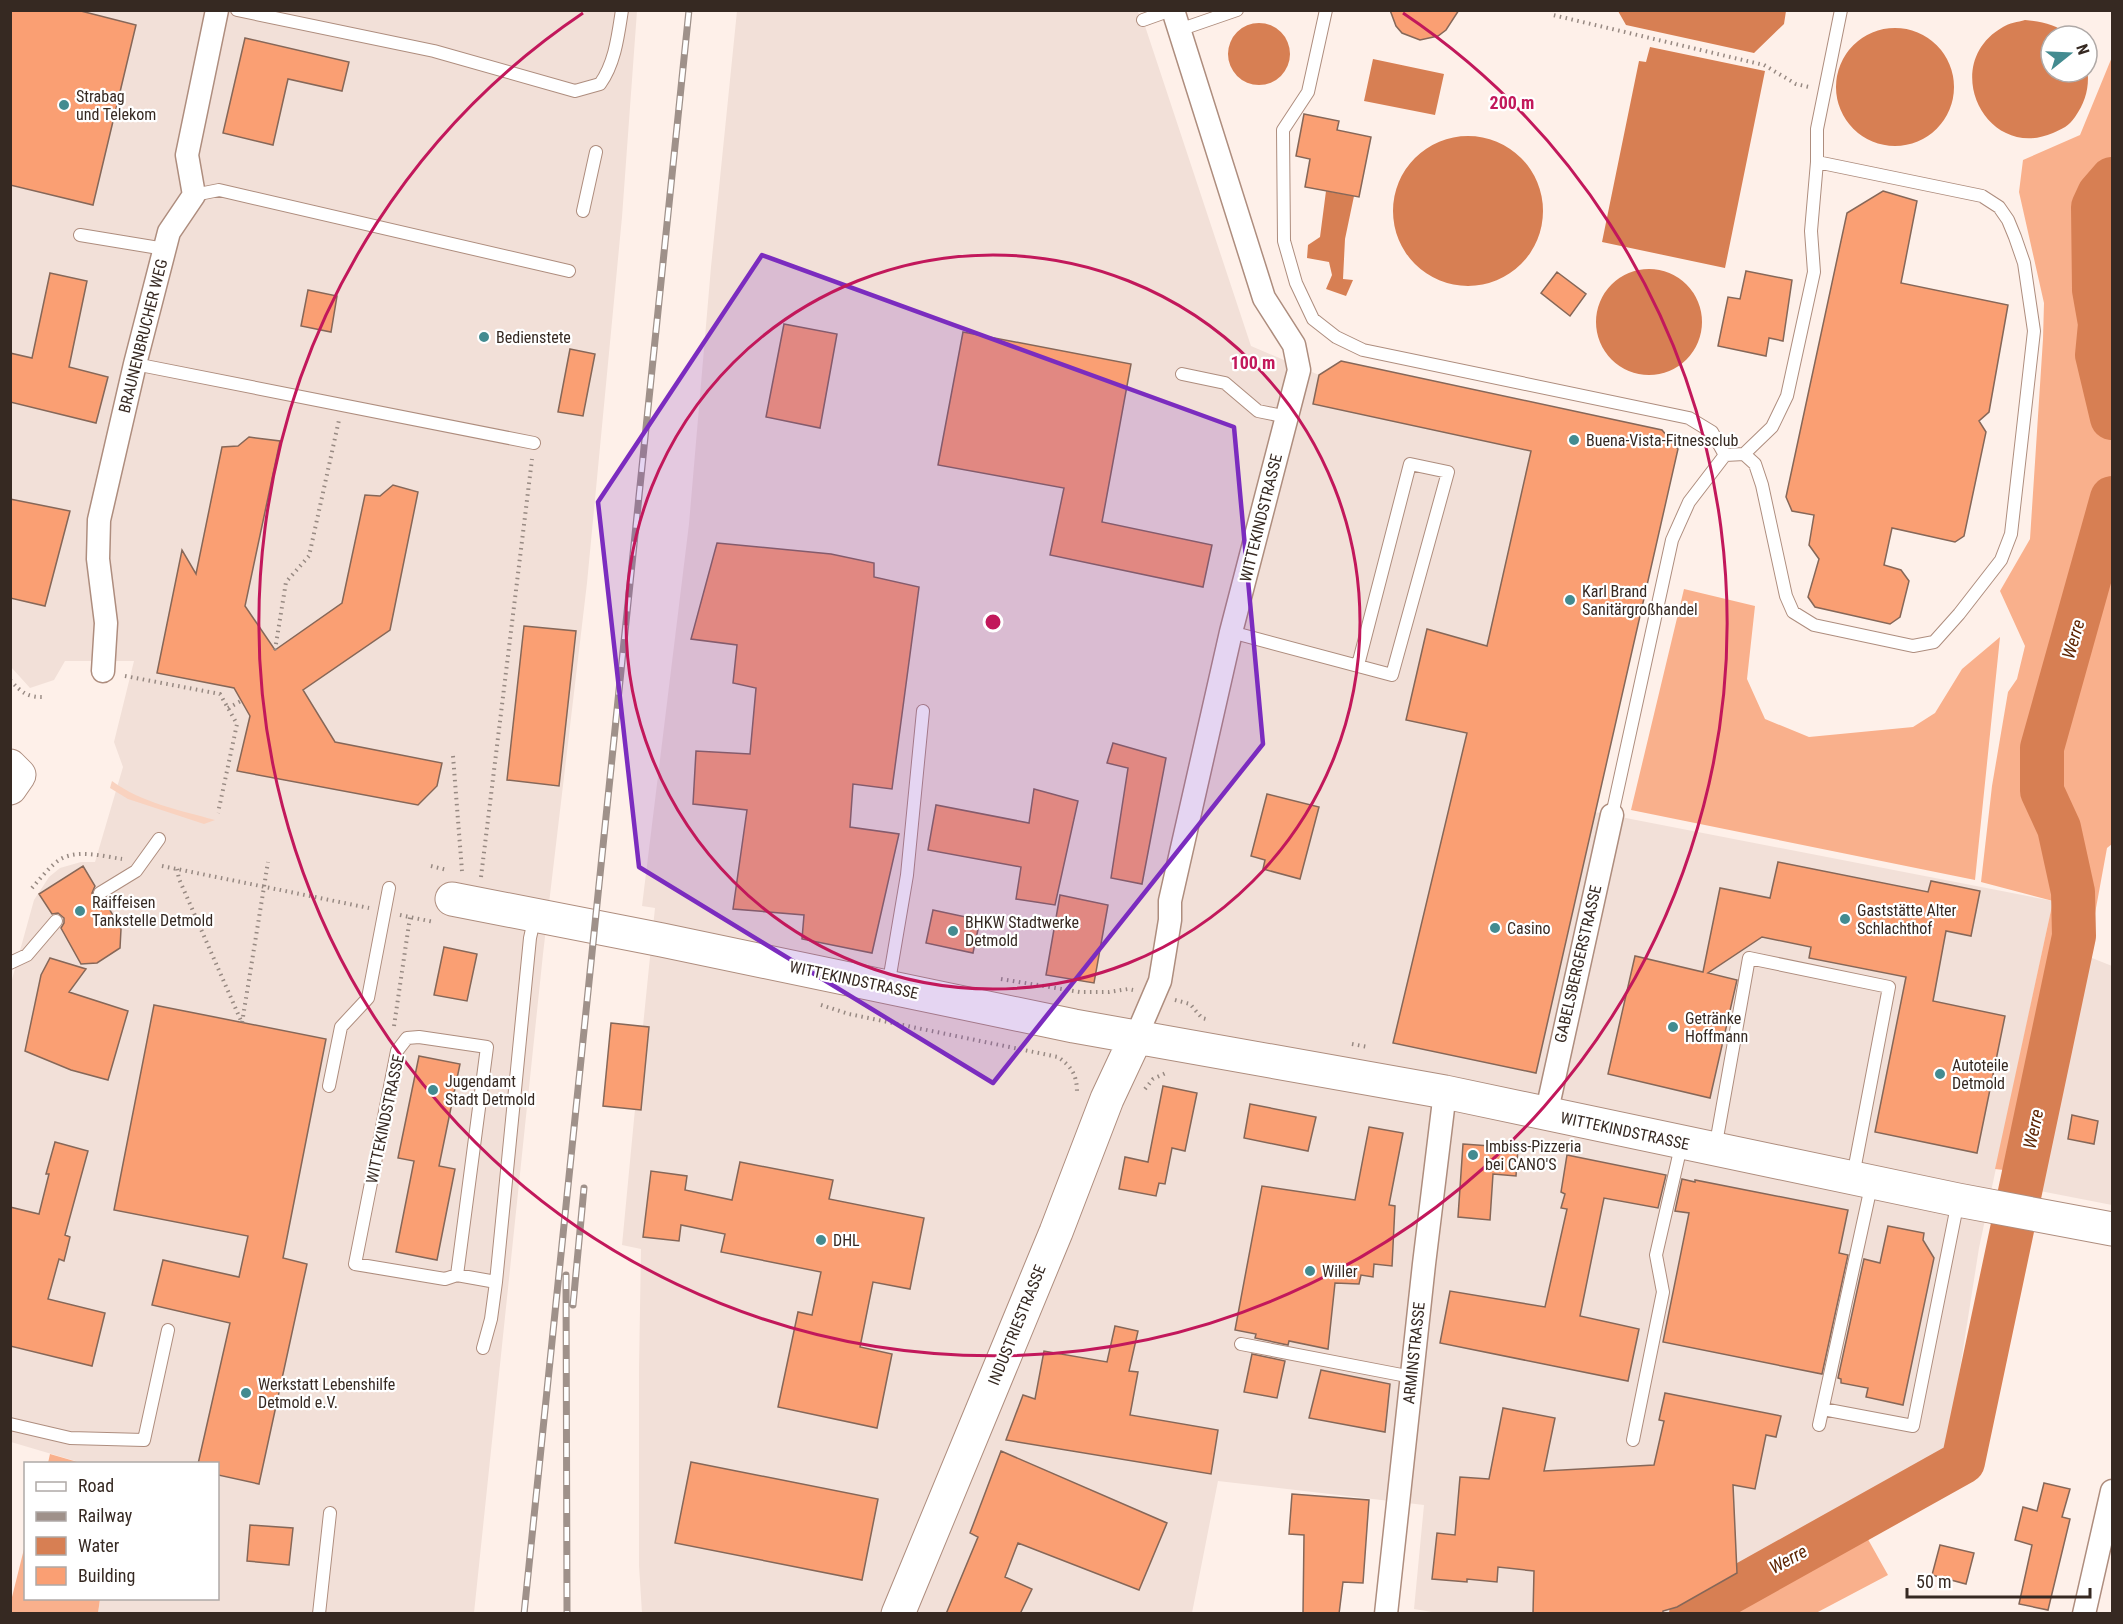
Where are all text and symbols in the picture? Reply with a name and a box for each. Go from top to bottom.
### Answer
north arrow [2039,24,2099,84]
text: N [2072,42,2093,57]
place label: Strabag und Telekom [76,87,156,124]
text: 200 m [1490,92,1534,113]
marker: Strabag und Telekom [57,98,71,112]
street label: BRAUNENBRUCHER WEG [115,257,171,415]
place label: Bedienstete [496,328,571,347]
marker: Bedienstete [477,330,491,344]
text: 100 m [1231,352,1275,373]
place label: Buena-Vista-Fitnessclub [1586,431,1738,450]
marker: Buena-Vista-Fitnessclub [1567,433,1581,447]
street label: WITTEKINDSTRASSE [1236,452,1286,584]
place label: Karl Brand Sanitärgroßhandel [1582,582,1698,619]
marker: Karl Brand Sanitärgroßhandel [1563,593,1577,607]
centre of rings [983,612,1003,632]
water label: Werre [2057,617,2089,661]
street label: GABELSBERGERSTRASSE [1551,883,1605,1045]
place label: Raiffeisen Tankstelle Detmold [92,893,213,930]
place label: Gaststätte Alter Schlachthof [1857,901,1957,938]
marker: Raiffeisen Tankstelle Detmold [73,904,87,918]
marker: Gaststätte Alter Schlachthof [1838,912,1852,926]
place label: BHKW Stadtwerke Detmold [965,913,1079,950]
place label: Casino [1507,919,1550,938]
marker: Casino [1488,921,1502,935]
marker: BHKW Stadtwerke Detmold [946,924,960,938]
street label: WITTEKINDSTRASSE [788,957,920,1003]
place label: Getränke Hoffmann [1685,1009,1748,1046]
marker: Getränke Hoffmann [1666,1020,1680,1034]
street label: WITTEKINDSTRASSE [362,1053,408,1185]
place label: Autoteile Detmold [1952,1056,2009,1093]
marker: Autoteile Detmold [1933,1067,1947,1081]
place label: Jugendamt Stadt Detmold [445,1072,535,1109]
marker: Jugendamt Stadt Detmold [426,1083,440,1097]
water label: Werre [2019,1107,2047,1151]
street label: WITTEKINDSTRASSE [1559,1108,1691,1154]
place label: Imbiss-Pizzeria bei CANO'S [1485,1137,1581,1174]
marker: Imbiss-Pizzeria bei CANO'S [1466,1148,1480,1162]
place label: DHL [833,1231,860,1250]
marker: DHL [814,1233,828,1247]
street label: INDUSTRIESTRASSE [984,1262,1050,1388]
place label: Willer [1322,1262,1358,1281]
marker: Willer [1303,1264,1317,1278]
street label: ARMINSTRASSE [1399,1301,1429,1405]
place label: Werkstatt Lebenshilfe Detmold e.V. [258,1375,395,1412]
marker: Werkstatt Lebenshilfe Detmold e.V. [239,1386,253,1400]
legend [24,1462,219,1600]
text: Road [78,1475,114,1496]
text: Railway [78,1505,133,1526]
text: Water [78,1535,120,1556]
water label: Werre [1765,1540,1811,1578]
scale bar [1907,1561,2090,1599]
text: Building [78,1565,135,1586]
text: 50 m [1916,1571,1951,1592]

